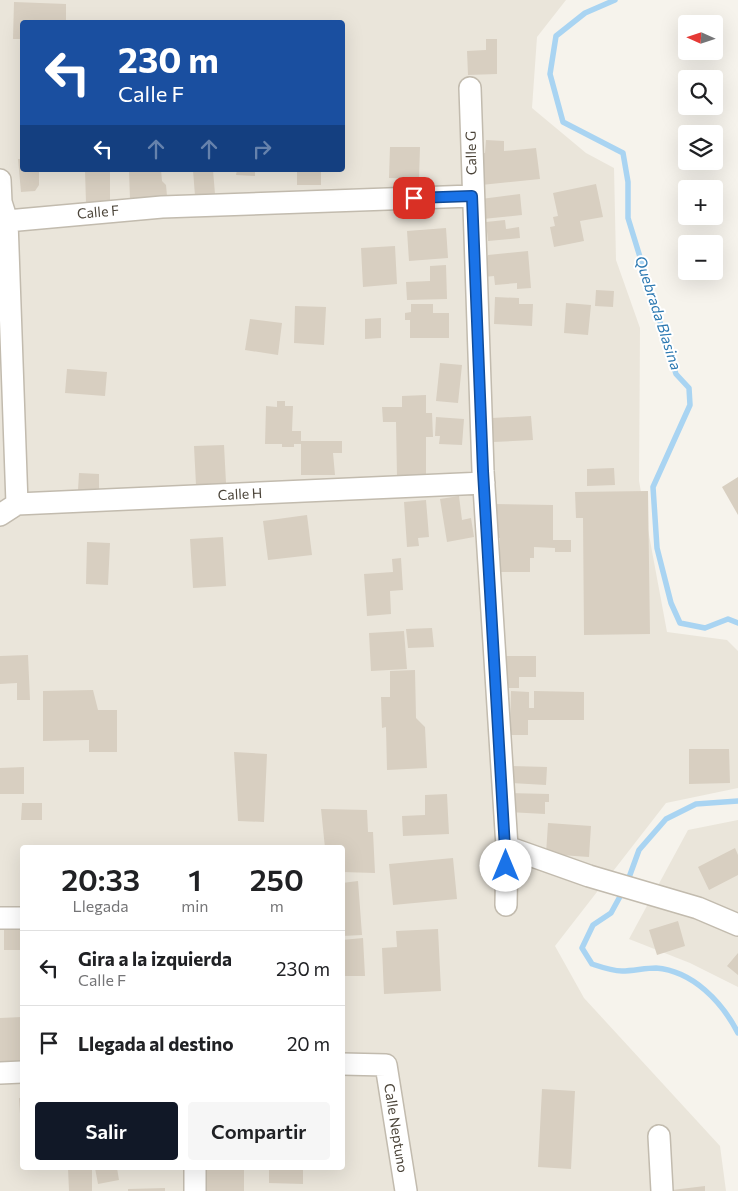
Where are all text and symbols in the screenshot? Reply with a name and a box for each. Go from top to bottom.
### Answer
north arrow [678,15,722,60]
map controls [678,15,723,280]
text: 230 m [118,37,219,80]
icon: left [35,40,100,105]
button: search [678,70,723,115]
text: Calle F [118,80,184,107]
button: layers [678,125,723,170]
street label: Calle G [462,131,479,175]
icon: left [89,135,117,163]
icon: ahead [142,135,170,163]
icon: ahead [195,135,223,163]
icon: right [248,135,276,163]
pin [393,177,435,219]
button: + [678,180,723,225]
icon: arrive [400,184,428,212]
street label: Calle F [76,201,120,222]
button: − [678,235,723,280]
water label: Quebrada Blasina [632,253,686,372]
street label: Calle H [217,484,263,503]
position arrow [479,839,531,891]
text: 20:33 [61,860,140,897]
text: 1 [188,860,202,897]
text: 250 [250,860,304,897]
text: Llegada [73,896,129,915]
text: min [181,896,208,915]
text: m [270,896,284,915]
text: Gira a la izquierda [78,947,232,970]
icon: left [35,954,63,982]
text: 230 m [276,957,330,980]
text: Calle F [78,970,126,989]
icon: arrive [35,1029,63,1057]
text: Llegada al destino [78,1032,234,1055]
text: 20 m [287,1032,330,1055]
street label: Calle Neptuno [381,1082,412,1174]
button: Salir [35,1102,178,1160]
button: Compartir [188,1102,330,1160]

